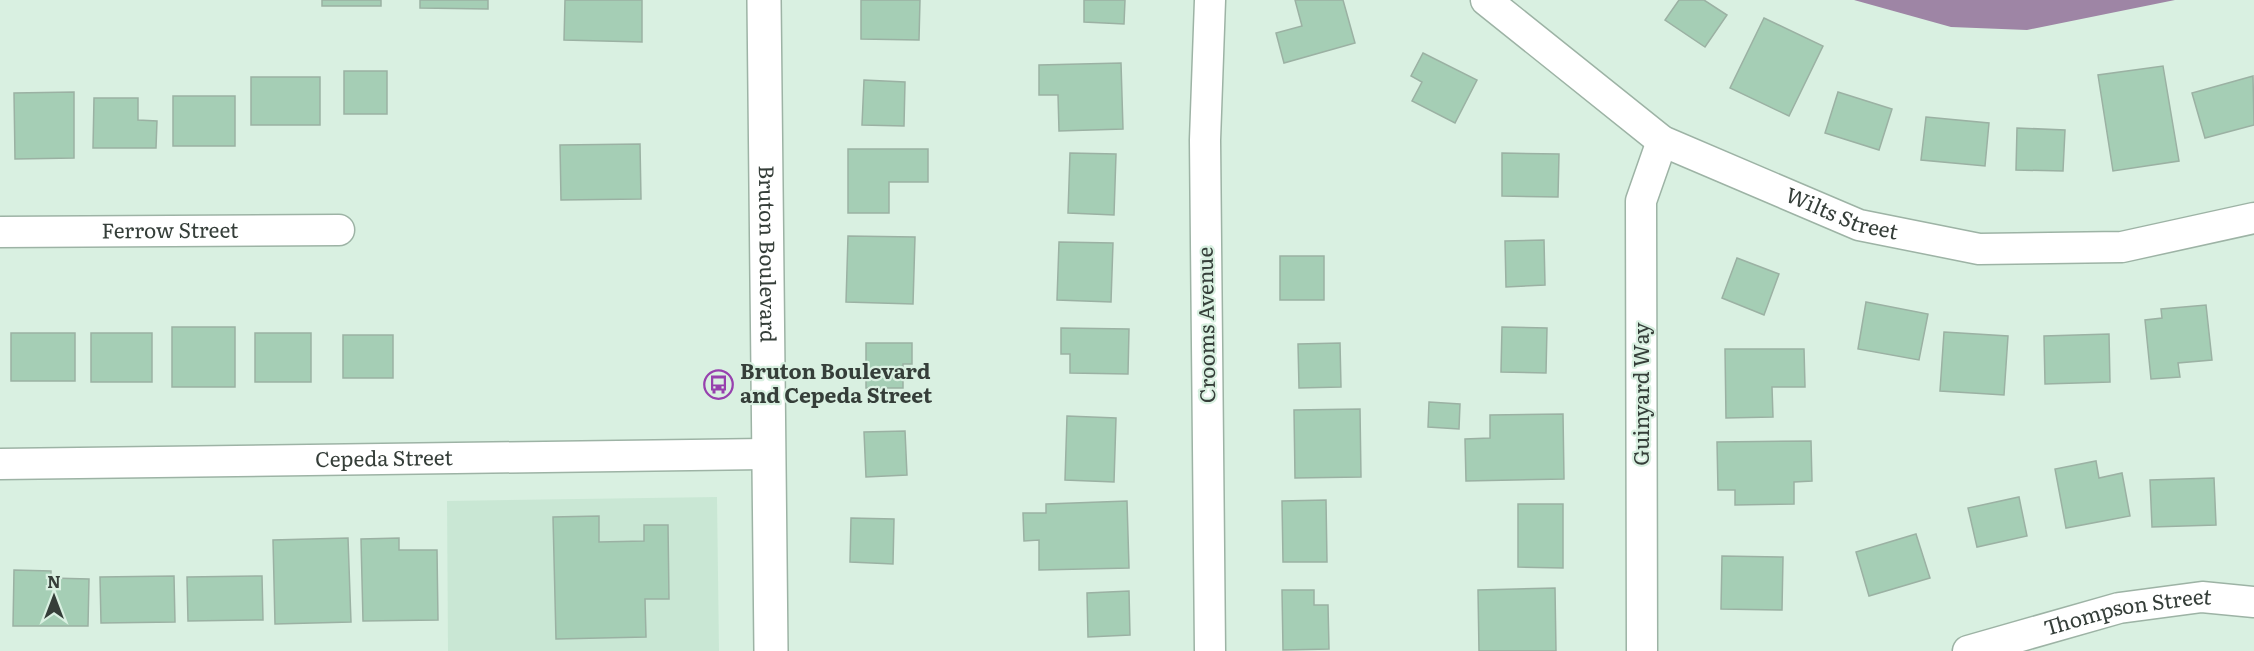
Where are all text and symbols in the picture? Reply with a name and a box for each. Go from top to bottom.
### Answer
street label: Bruton Boulevard [753,165,786,343]
street label: Wilts Street [1781,178,1902,246]
street label: Ferrow Street [101,213,239,244]
street label: Crooms Avenue [1188,246,1221,403]
street label: Guinyard Way [1624,321,1655,466]
place label: Bruton Boulevard and Cepeda Street [740,354,933,409]
bus stop icon: Bruton Boulevard and Cepeda Street [703,368,735,400]
street label: Cepeda Street [315,440,454,473]
north arrow [24,567,84,627]
text: N [47,569,61,593]
street label: Thompson Street [2040,579,2214,642]

